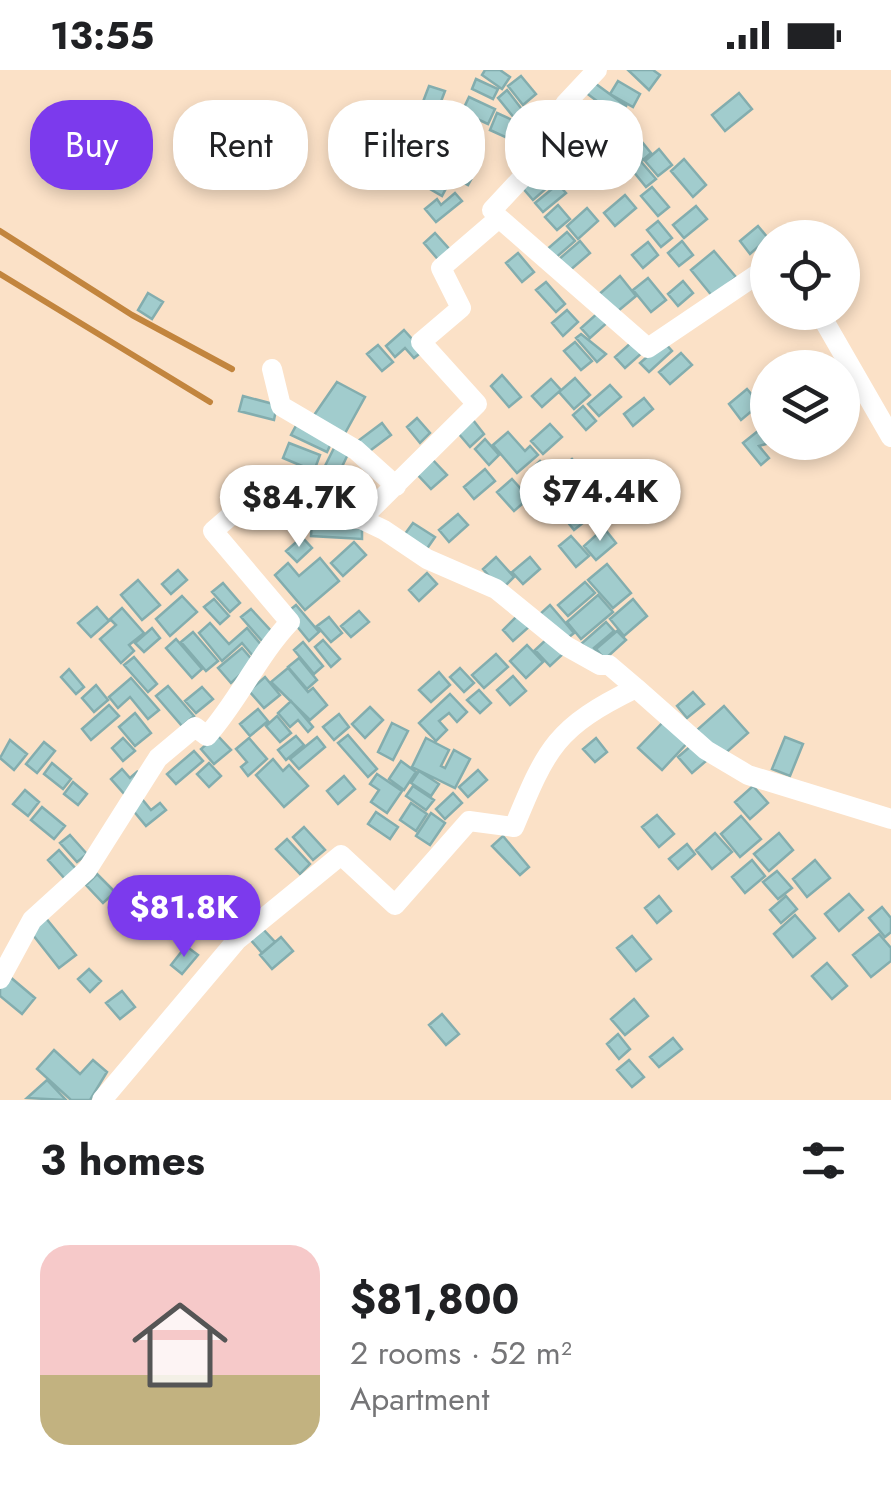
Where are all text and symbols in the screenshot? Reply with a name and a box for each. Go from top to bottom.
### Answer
text: 13:55 [50,8,154,63]
chip: Buy [30,100,153,190]
chip: Rent [173,100,308,190]
chip: Filters [328,100,485,190]
chip: New [505,100,643,190]
map controls [750,220,860,460]
button: locate [750,220,860,330]
button: layers [750,350,860,460]
pin: $74.4K [519,459,681,544]
pin: $84.7K [218,465,380,550]
text: $74.4K [542,468,658,514]
text: $84.7K [242,474,356,520]
pin: $81.8K [103,875,265,960]
text: $81.8K [130,884,239,930]
text: 3 homes [40,1130,205,1191]
icon: filters [796,1133,851,1188]
text: $81,800 [350,1269,519,1330]
icon: home [120,1285,240,1405]
text: 2 rooms · 52 m² [350,1330,572,1376]
text: Apartment [350,1376,489,1422]

